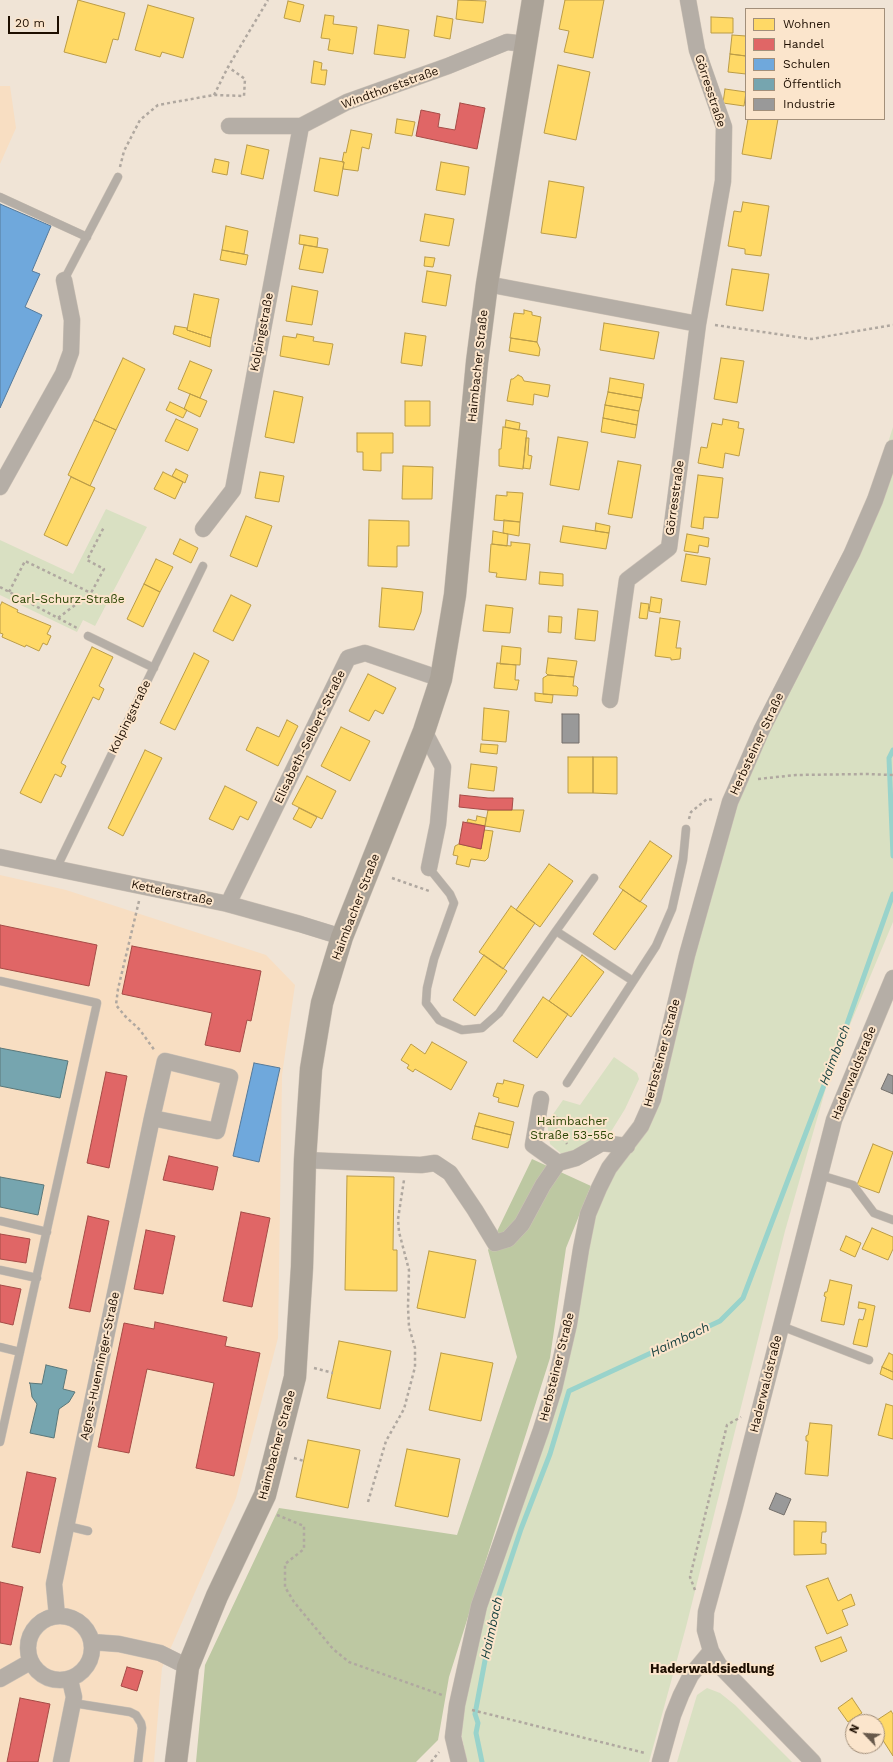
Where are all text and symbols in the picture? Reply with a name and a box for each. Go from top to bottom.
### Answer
scale bar [10,8,61,34]
legend [745,8,885,120]
text: 20 m [15,16,45,30]
text: Wohnen [783,17,831,31]
text: Handel [783,37,824,51]
street label: Görresstraße [691,53,729,129]
text: Schulen [783,57,830,71]
street label: Windthorststraße [339,64,441,112]
text: Öffentlich [783,77,842,91]
text: Industrie [783,97,835,111]
street label: Kolpingstraße [247,291,277,373]
street label: Haimbacher Straße [465,309,491,423]
street label: Görresstraße [663,459,687,537]
park label: Carl-Schurz-Straße [11,592,125,606]
street label: Elisabeth-Selbert-Straße [271,668,349,806]
street label: Kolpingstraße [106,678,154,756]
street label: Herbsteiner Straße [727,690,787,798]
street label: Haimbacher Straße [329,852,383,962]
street label: Kettelerstraße [130,877,214,909]
street label: Herbsteiner Straße [641,997,683,1109]
water label: Haimbach [816,1023,854,1087]
street label: Haderwaldstraße [829,1024,879,1122]
park label: Haimbacher Straße 53-55c [530,1114,614,1142]
street label: Agnes-Huenninger-Straße [77,1290,123,1442]
street label: Herbsteiner Straße [537,1311,577,1423]
water label: Haimbach [648,1320,712,1360]
street label: Haderwaldstraße [747,1334,785,1434]
street label: Haimbacher Straße [255,1389,299,1501]
water label: Haimbach [478,1595,506,1661]
district label: Haderwaldsiedlung [650,1661,774,1677]
north arrow [845,1714,885,1754]
text: N [847,1723,862,1736]

